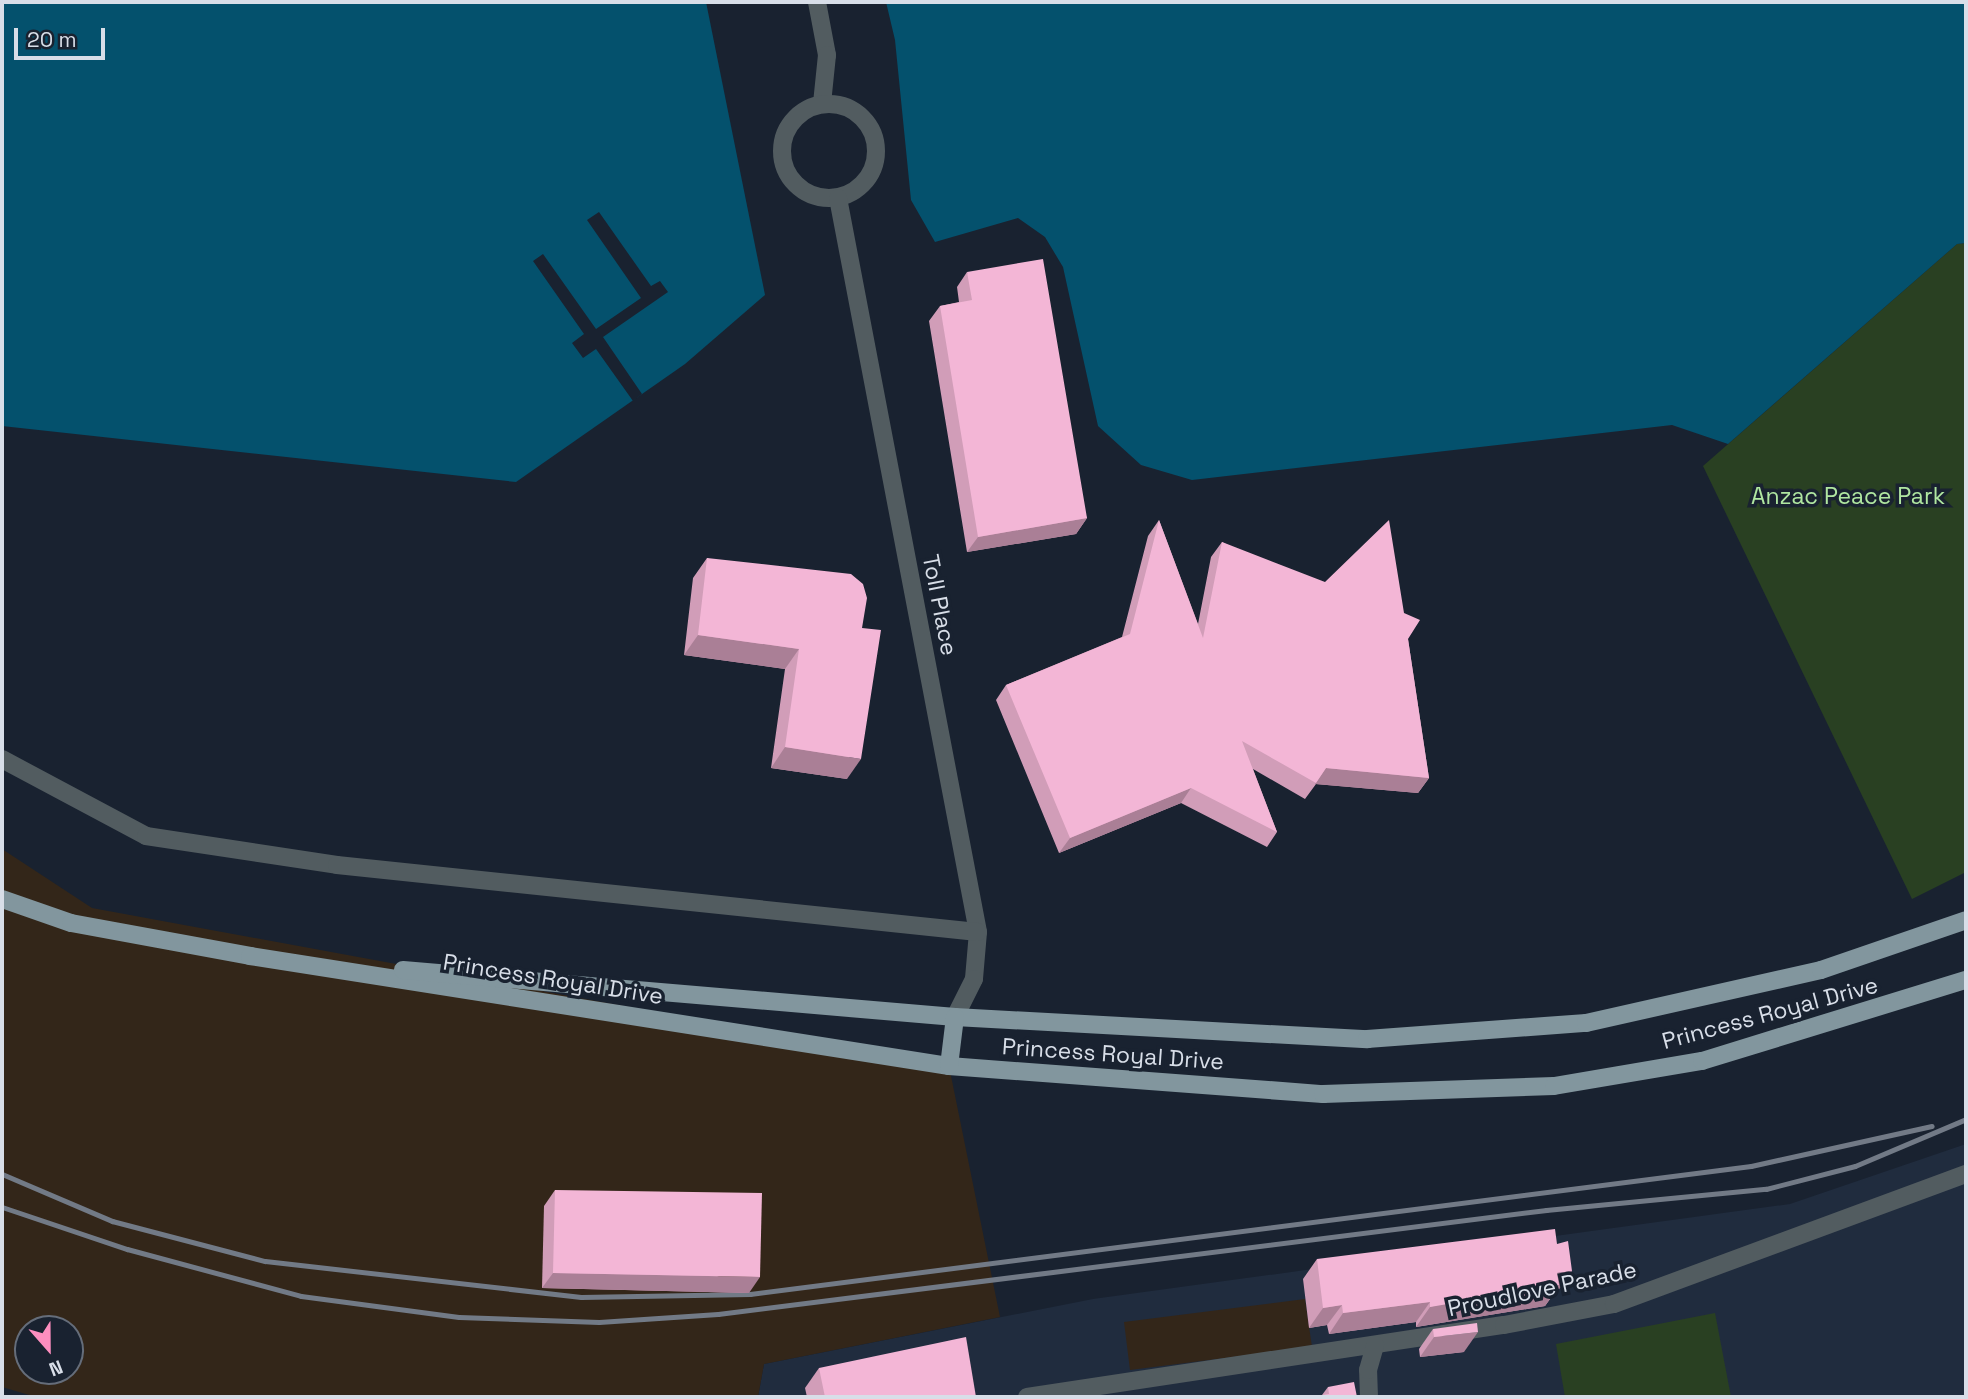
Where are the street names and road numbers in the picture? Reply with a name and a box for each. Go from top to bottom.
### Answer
street label: Toll Place [917,552,963,658]
street label: Princess Royal Drive [441,948,665,1010]
street label: Princess Royal Drive [1659,971,1881,1055]
street label: Princess Royal Drive [1001,1032,1225,1076]
street label: Proudlove Parade [1445,1255,1639,1323]

